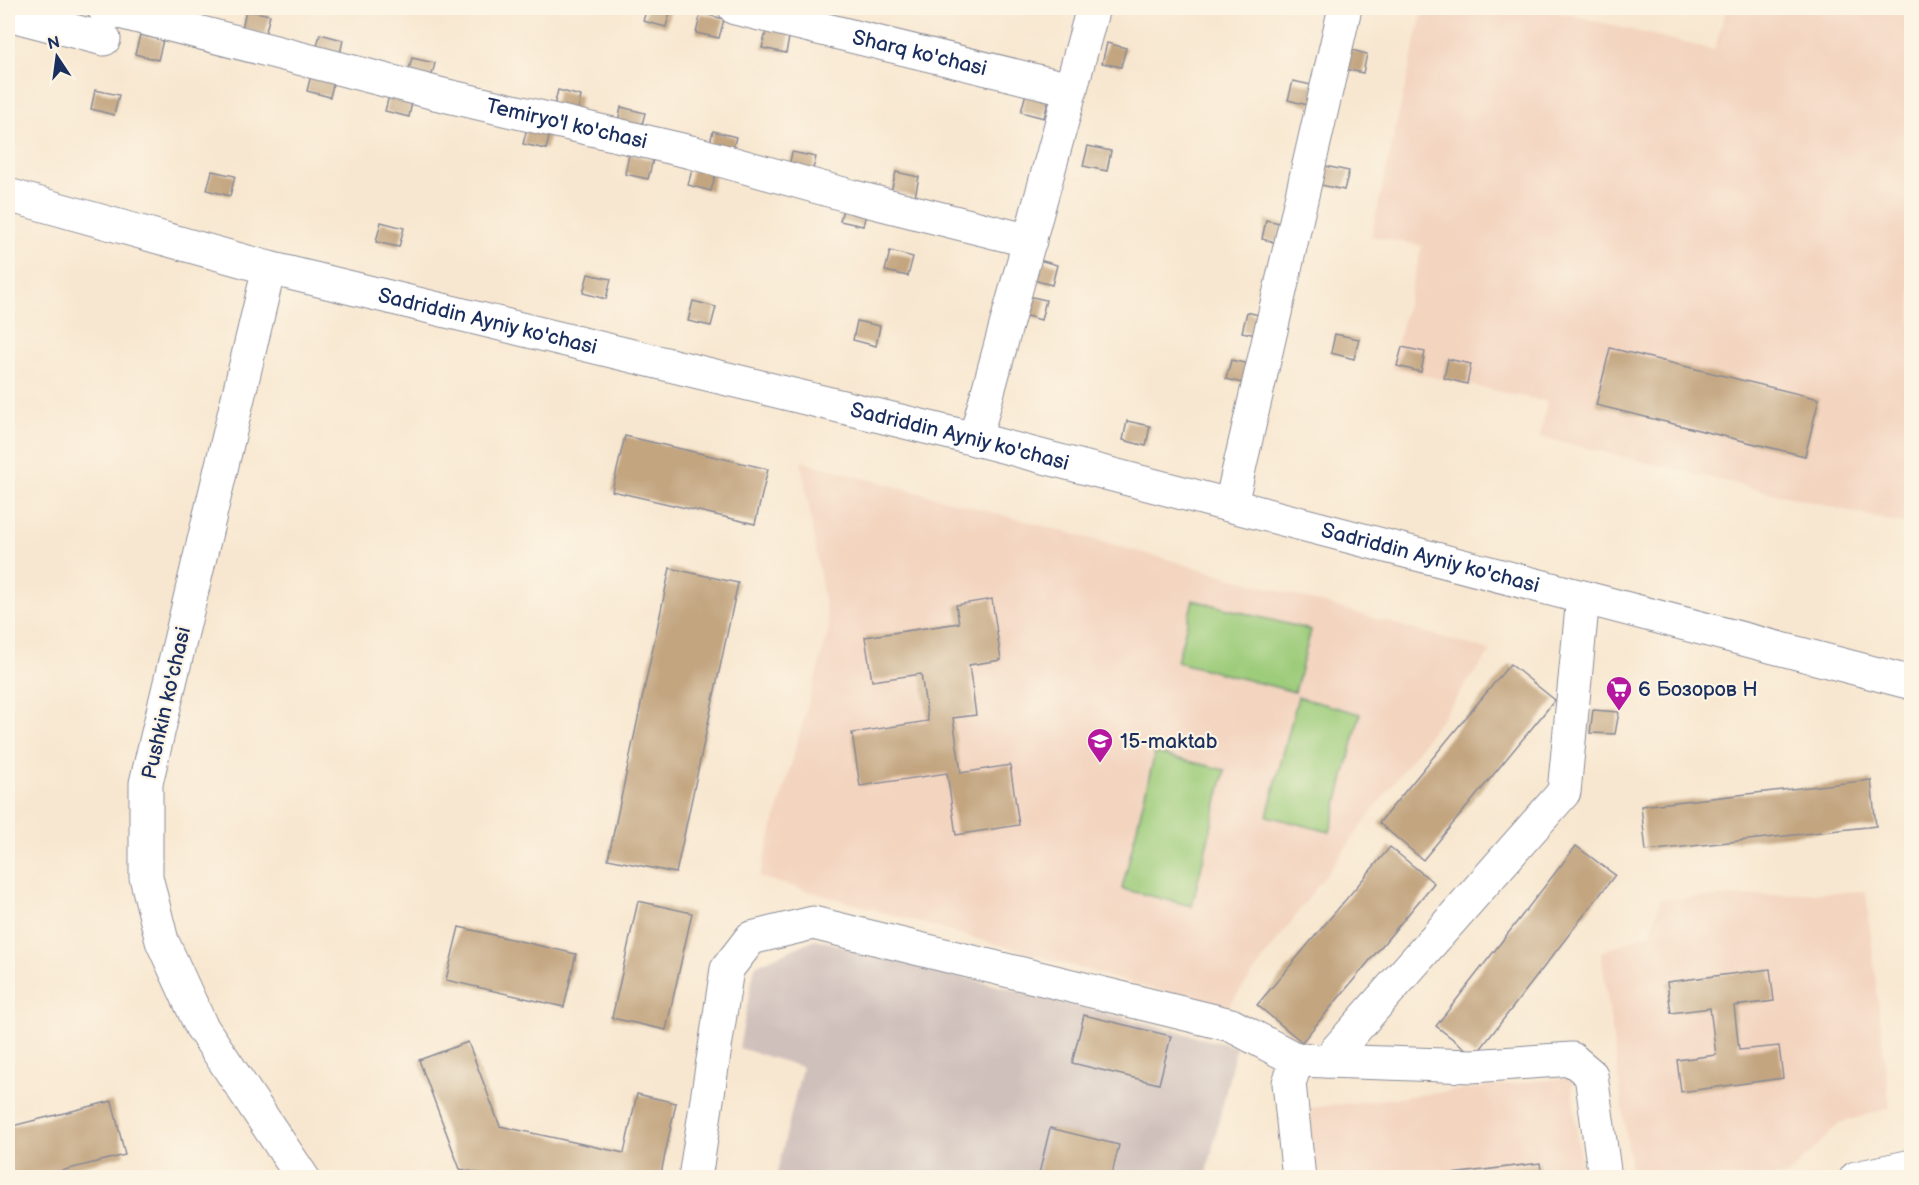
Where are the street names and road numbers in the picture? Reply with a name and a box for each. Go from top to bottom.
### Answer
street label: Sharq ko'chasi [850,25,989,81]
street label: Temiryo'l ko'chasi [484,93,650,155]
street label: Sadriddin Ayniy ko'chasi [376,283,599,360]
street label: Sadriddin Ayniy ko'chasi [848,397,1072,476]
street label: Sadriddin Ayniy ko'chasi [1319,518,1542,598]
street label: Pushkin ko'chasi [137,625,196,782]

